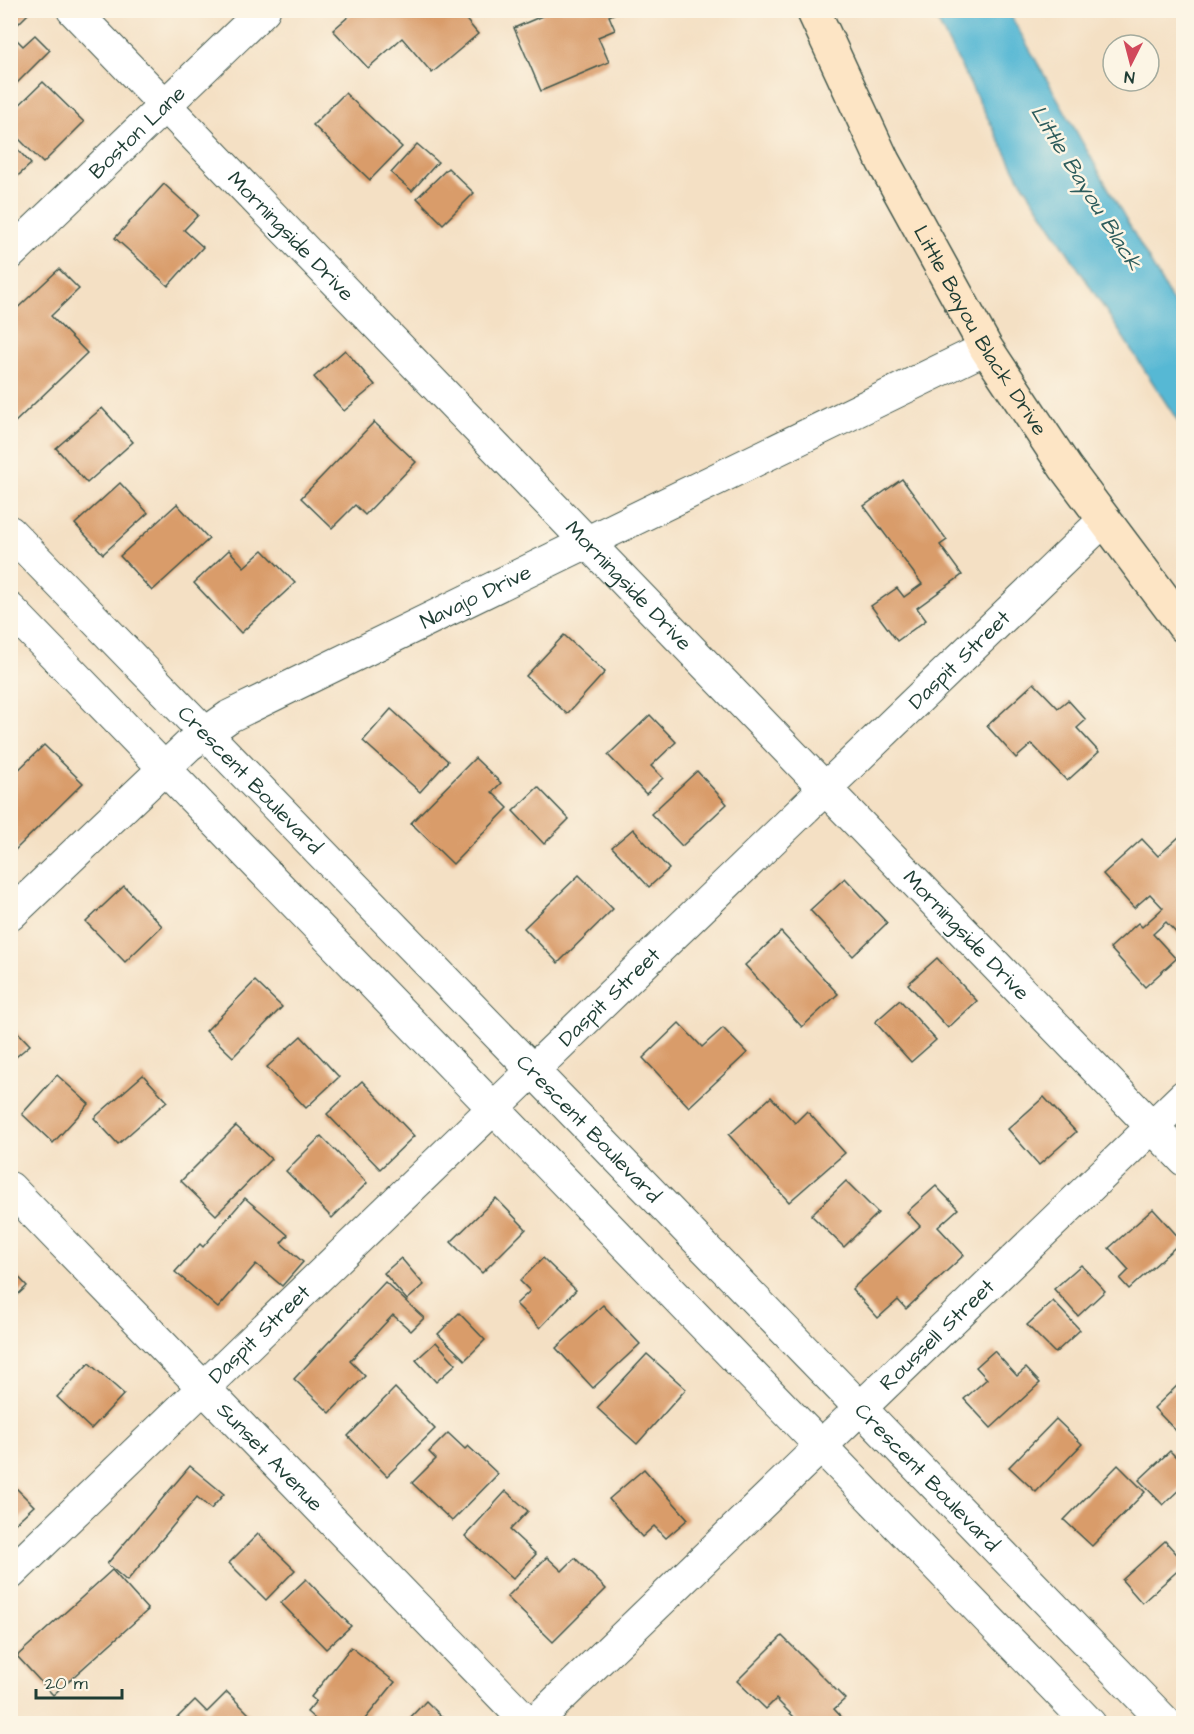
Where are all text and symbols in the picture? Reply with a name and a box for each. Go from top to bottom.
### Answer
north arrow [1101,33,1161,93]
text: N [1123,65,1136,88]
street label: Boston Lane [82,79,192,185]
water label: Little Bayou Black [1022,99,1150,278]
street label: Morningside Drive [221,164,361,307]
street label: Little Bayou Black Drive [907,220,1055,441]
street label: Morningside Drive [559,514,699,657]
street label: Navajo Drive [415,557,536,636]
street label: Daspit Street [902,603,1017,716]
street label: Crescent Boulevard [171,699,329,860]
street label: Morningside Drive [897,863,1036,1006]
street label: Daspit Street [552,940,667,1053]
street label: Crescent Boulevard [510,1048,668,1209]
street label: Roussell Street [873,1272,1001,1397]
street label: Daspit Street [202,1278,317,1390]
street label: Sunset Avenue [210,1396,330,1518]
street label: Crescent Boulevard [848,1396,1006,1558]
scale bar [36,1662,122,1700]
text: 20 m [45,1671,88,1696]

